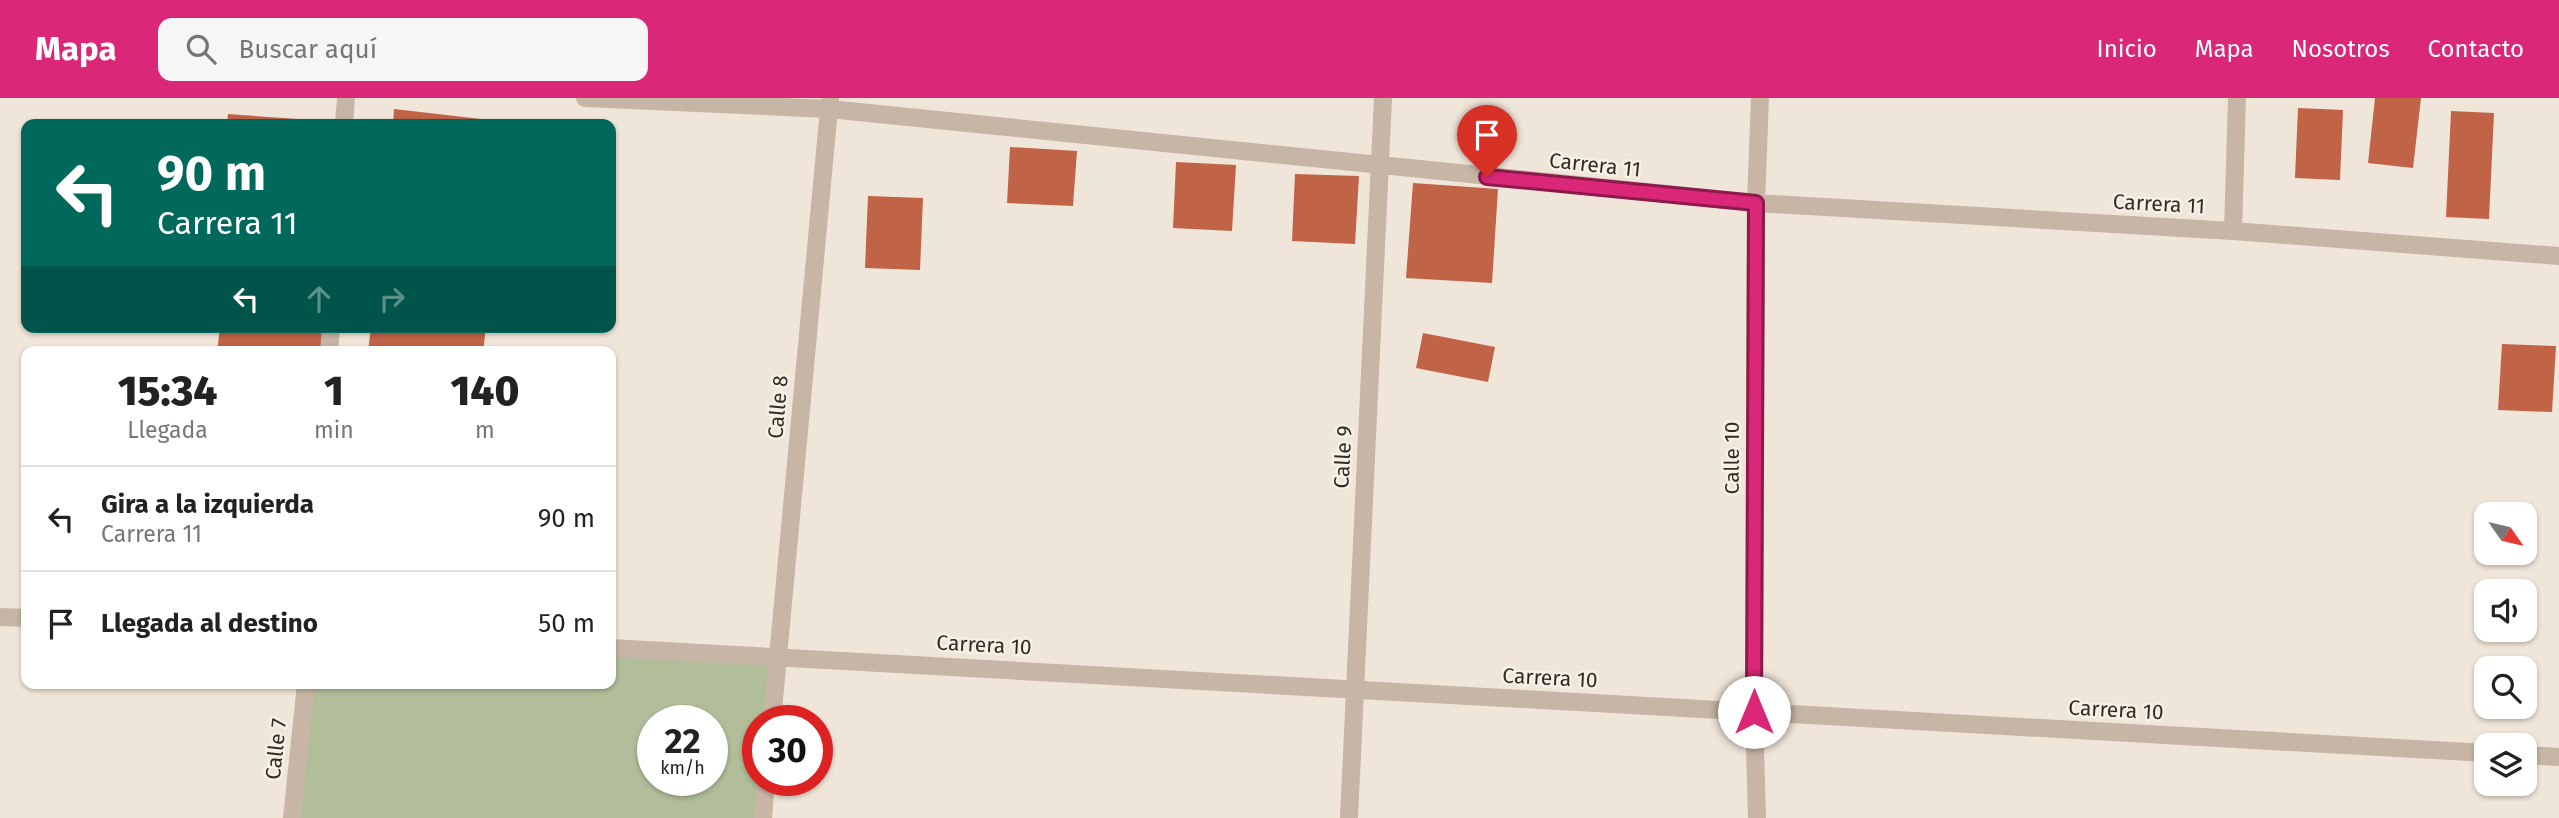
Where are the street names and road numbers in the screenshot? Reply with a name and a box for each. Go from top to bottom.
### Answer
street label: Carrera 11 [1548,147,1642,183]
street label: Carrera 11 [2112,189,2206,219]
street label: Calle 8 [762,374,794,440]
street label: Calle 10 [1719,422,1745,494]
street label: Calle 9 [1328,425,1358,489]
street label: Carrera 10 [936,630,1032,660]
street label: Carrera 10 [1502,663,1598,693]
street label: Carrera 10 [2068,695,2164,725]
street label: Calle 7 [260,717,292,781]

